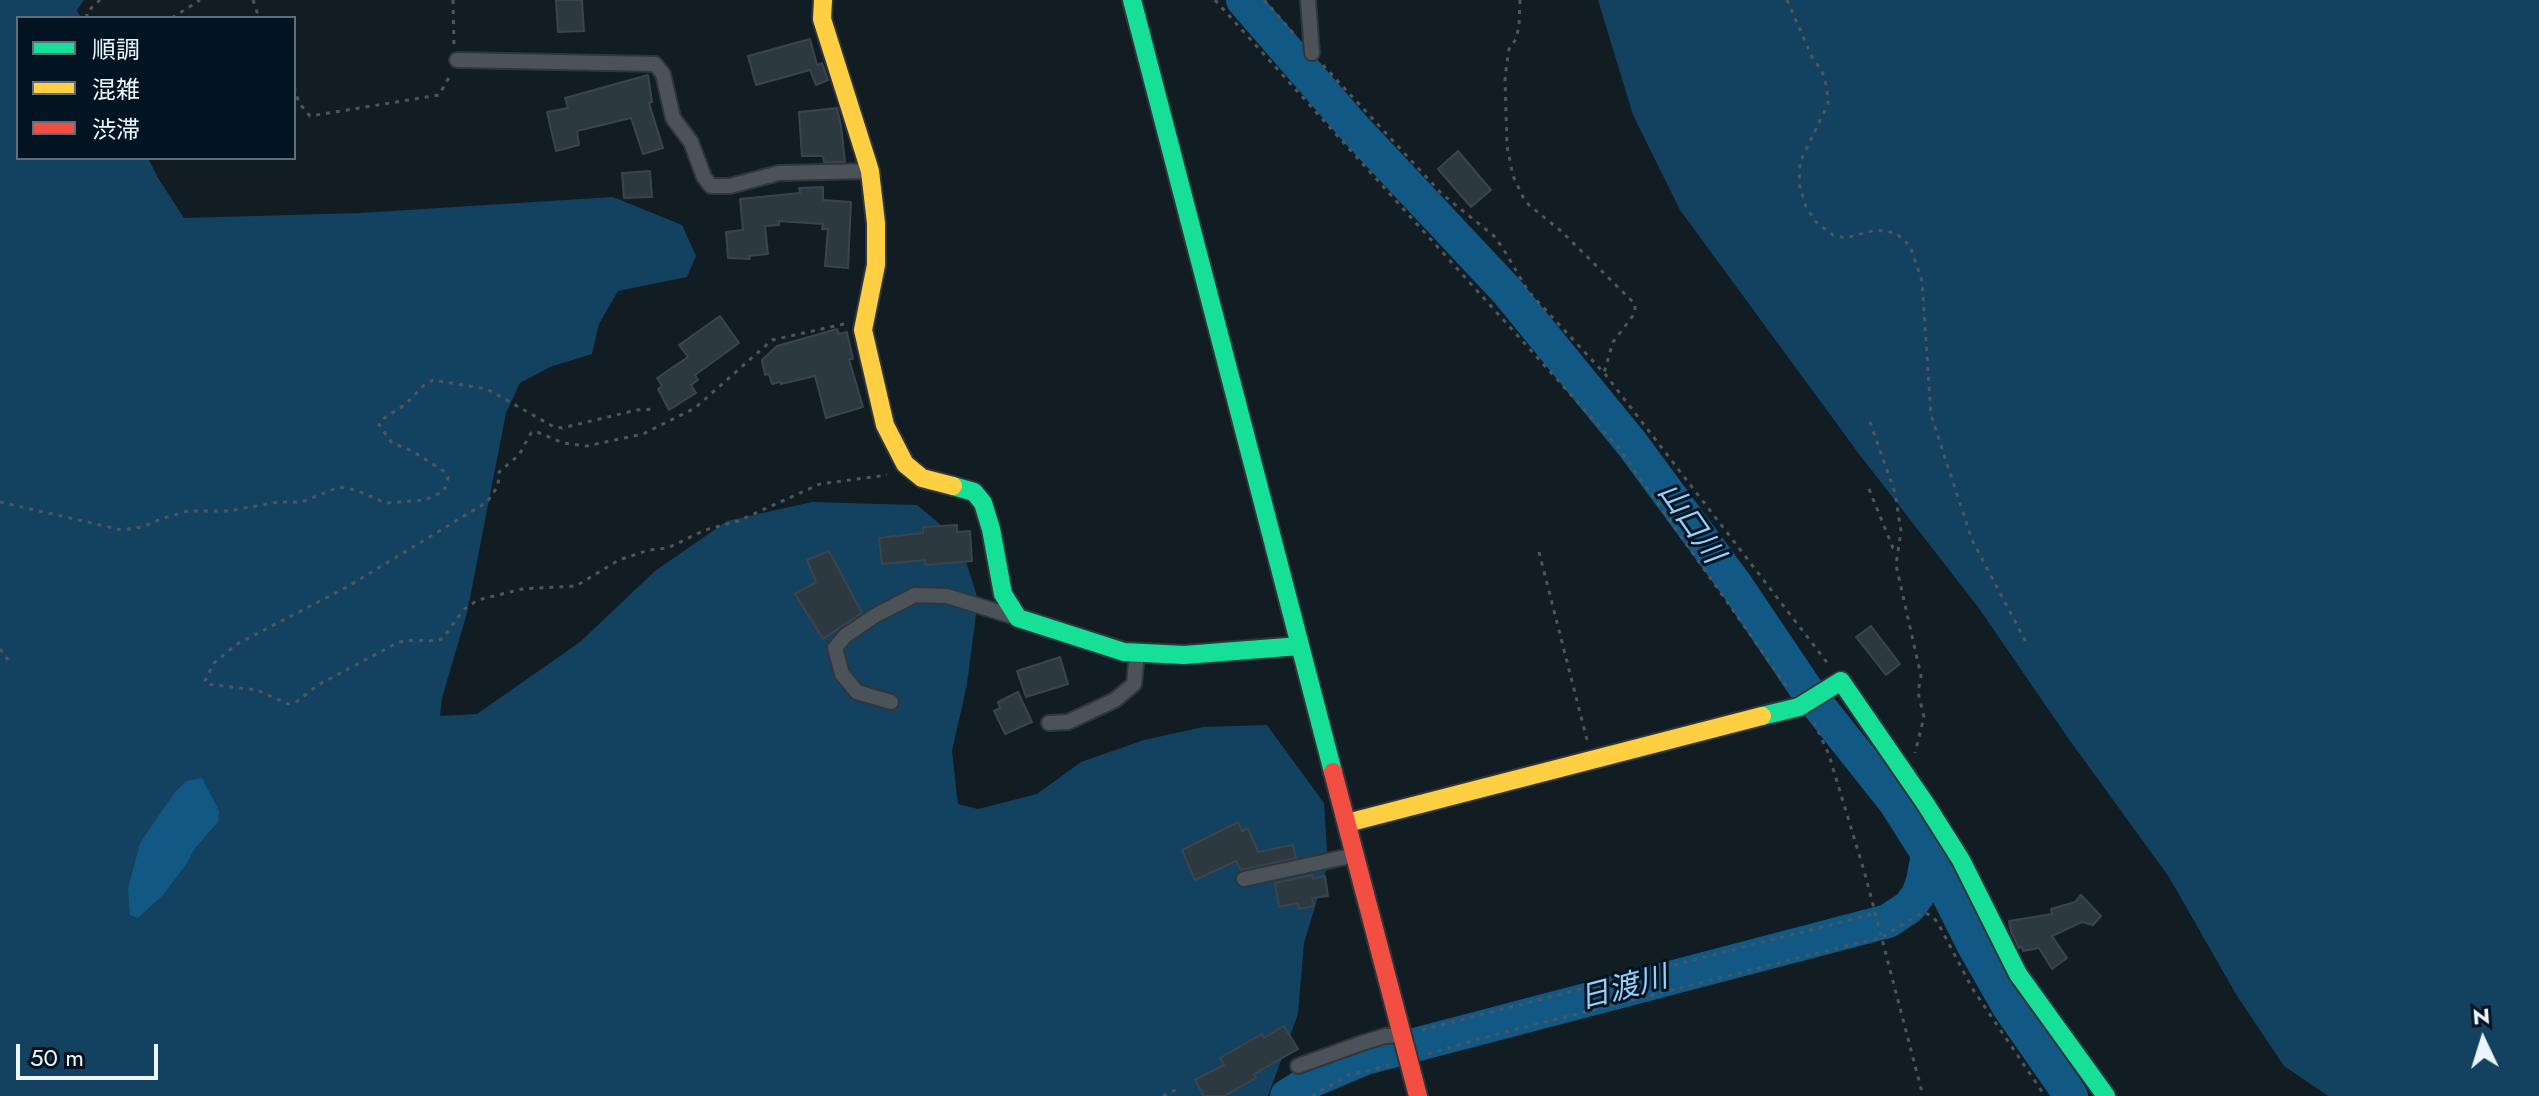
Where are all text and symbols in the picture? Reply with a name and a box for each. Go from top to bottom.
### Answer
legend [16,16,296,160]
text: 順調 [92,32,140,67]
text: 混雑 [92,72,140,107]
text: 渋滞 [92,112,140,147]
water label: 山口川 [1648,477,1730,571]
water label: 日渡川 [1576,961,1672,1019]
text: N [2471,999,2491,1033]
north arrow [2443,1000,2523,1080]
scale bar [20,1028,162,1078]
text: 50 m [30,1040,84,1075]

